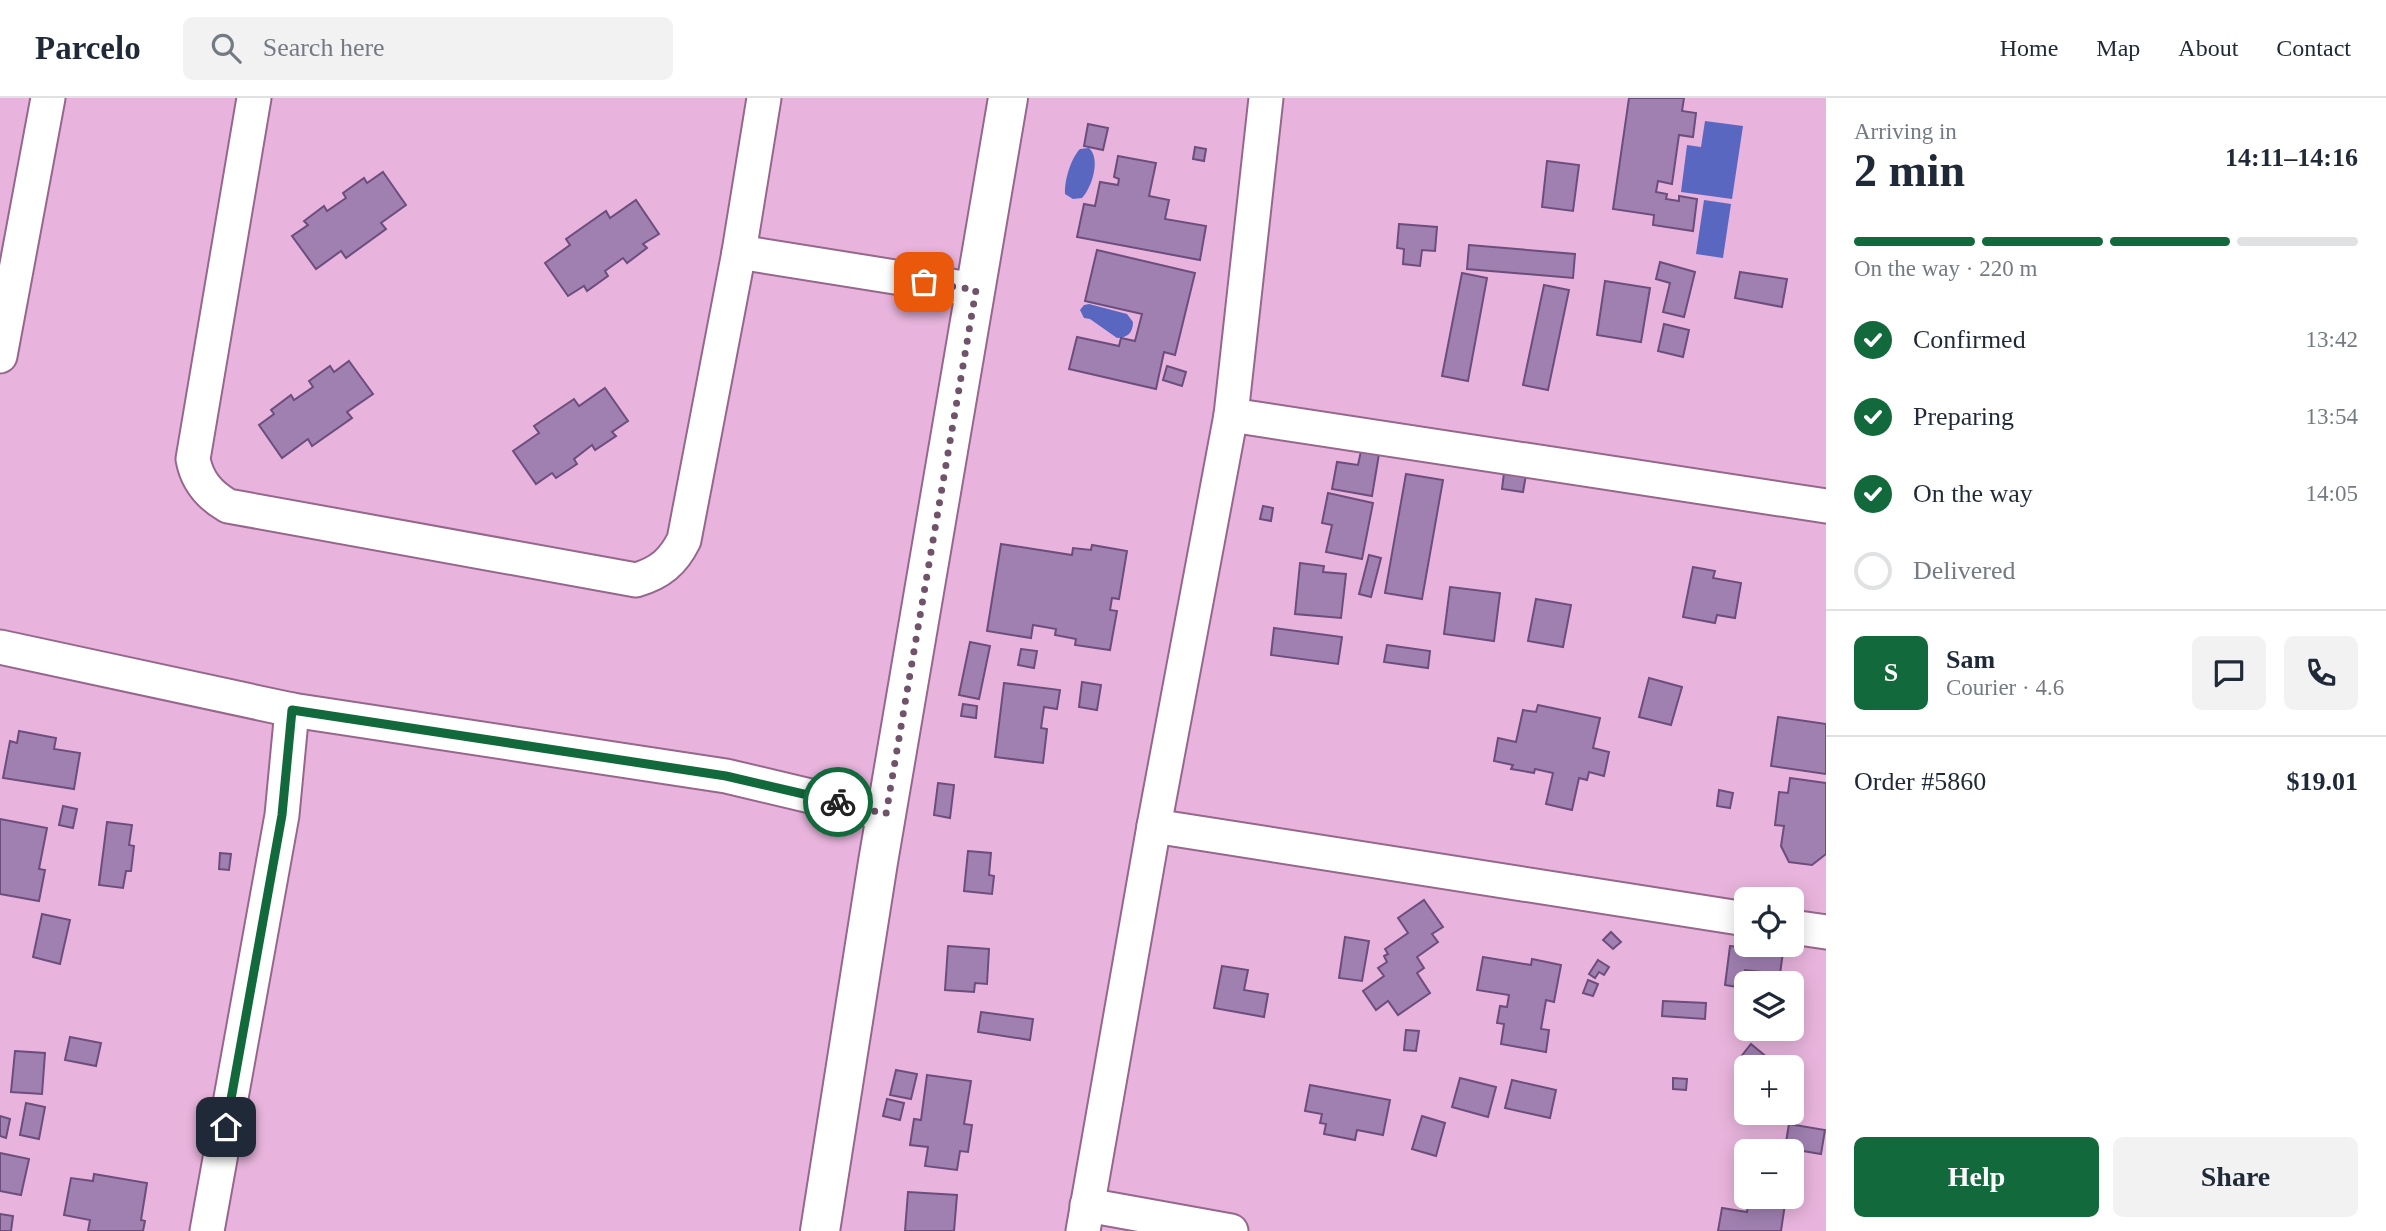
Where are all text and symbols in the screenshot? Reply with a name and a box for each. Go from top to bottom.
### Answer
search box [183,17,673,80]
icon: search [207,29,245,67]
text: Parcelo [35,30,141,66]
text: Search here [263,33,385,62]
text: Home [2000,35,2058,61]
text: Map [2096,35,2140,61]
text: About [2178,35,2238,61]
text: Contact [2276,35,2351,61]
text: Arriving in [1854,119,1957,144]
text: 14:11–14:16 [2225,143,2358,172]
text: 2 min [1854,145,1965,196]
pin [894,252,954,312]
text: On the way · 220 m [1854,256,2037,281]
icon: bag [905,263,943,301]
icon: check [1854,321,1892,359]
text: Confirmed [1913,325,2026,354]
text: 13:42 [2306,327,2358,352]
icon: check [1854,398,1892,436]
text: Preparing [1913,402,2014,431]
text: 13:54 [2306,404,2358,429]
icon: check [1854,475,1892,513]
text: On the way [1913,479,2033,508]
text: 14:05 [2306,481,2358,506]
text: Delivered [1913,556,2016,585]
button: chat [2192,636,2266,710]
button: phone [2284,636,2358,710]
text: Sam [1946,645,1995,674]
text: S [1884,658,1898,687]
text: Courier · 4.6 [1946,675,2064,700]
courier [803,767,873,837]
text: Order #5860 [1854,767,1986,796]
text: $19.01 [2287,767,2358,796]
icon: bike [819,783,857,821]
map controls [1734,887,1804,1209]
button: locate [1734,887,1804,957]
button: layers [1734,971,1804,1041]
button: + [1734,1055,1804,1125]
pin [196,1097,256,1157]
icon: home [207,1108,245,1146]
button: Help [1854,1137,2099,1217]
button: Share [2113,1137,2358,1217]
button: − [1734,1139,1804,1209]

